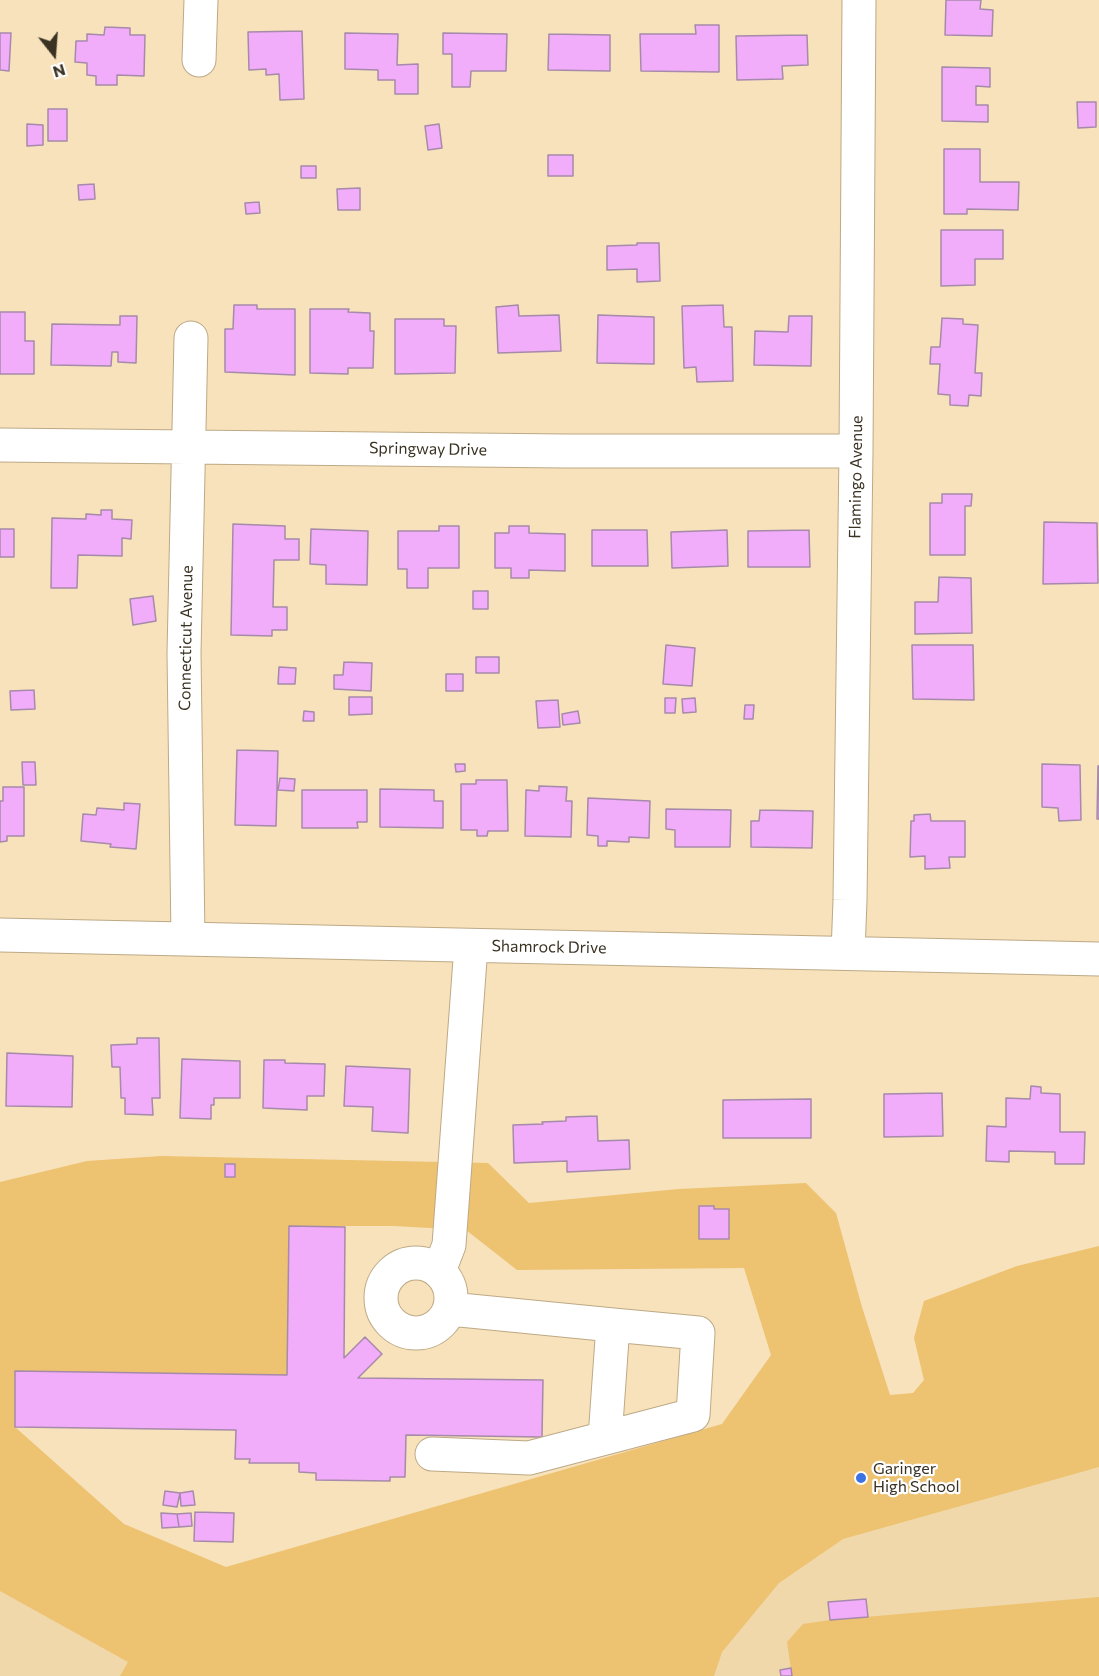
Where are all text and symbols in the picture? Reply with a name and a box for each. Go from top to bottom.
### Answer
north arrow [24,24,84,84]
text: N [51,61,68,83]
street label: Flamingo Avenue [845,415,867,539]
street label: Springway Drive [369,438,487,460]
street label: Connecticut Avenue [175,565,197,711]
street label: Shamrock Drive [491,936,607,958]
place label: Garinger High School [873,1459,960,1497]
marker: Garinger High School [854,1471,868,1485]

